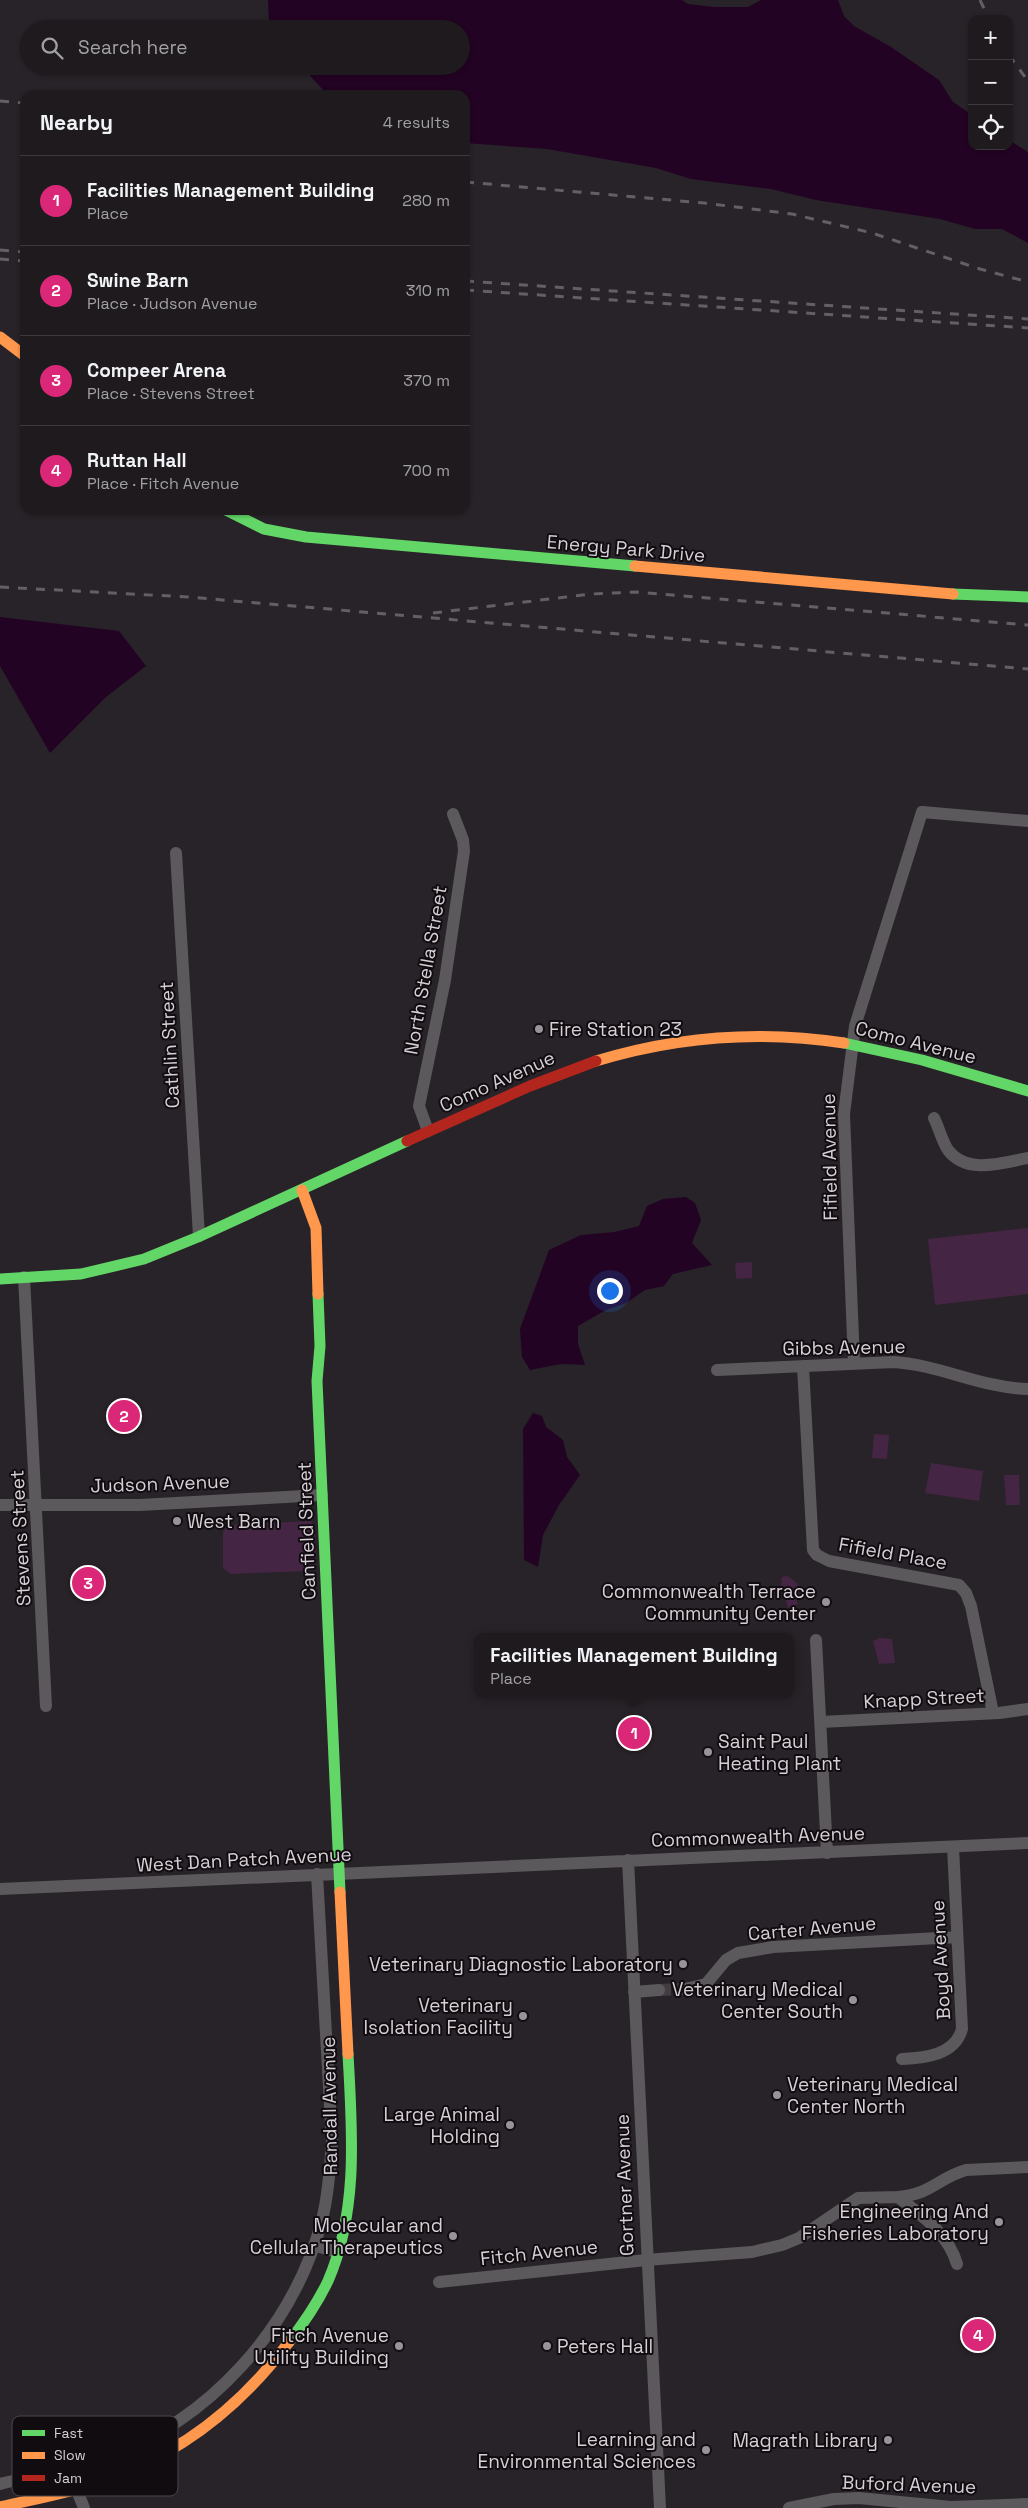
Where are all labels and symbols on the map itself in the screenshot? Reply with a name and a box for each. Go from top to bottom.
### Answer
street label: Energy Park Drive [546,529,706,568]
street label: North Stella Street [398,884,453,1057]
street label: Cathlin Street [154,981,185,1109]
street label: Como Avenue [853,1015,979,1070]
place label: Fire Station 23 [549,1017,682,1042]
marker: Fire Station 23 [533,1023,545,1035]
street label: Como Avenue [436,1045,559,1118]
street label: Fifield Avenue [816,1093,843,1221]
your location [597,1278,623,1304]
street label: Gibbs Avenue [782,1334,906,1361]
pin: 2 [108,1397,140,1435]
street label: Canfield Street [292,1461,321,1600]
street label: Stevens Street [4,1469,37,1607]
street label: Judson Avenue [90,1469,230,1498]
place label: West Barn [187,1509,280,1534]
marker: West Barn [171,1515,183,1527]
street label: Fifield Place [837,1532,949,1575]
pin: 3 [72,1564,104,1602]
place label: Commonwealth Terrace Community Center [602,1579,816,1626]
marker: Commonwealth Terrace Community Center [820,1596,832,1608]
street label: Knapp Street [863,1683,985,1714]
pin: 1 [618,1714,650,1752]
place label: Saint Paul Heating Plant [718,1729,841,1776]
marker: Saint Paul Heating Plant [702,1746,714,1758]
street label: Commonwealth Avenue [651,1820,865,1853]
street label: West Dan Patch Avenue [136,1841,352,1878]
street label: Boyd Avenue [925,1899,956,2020]
street label: Carter Avenue [747,1910,877,1947]
place label: Veterinary Diagnostic Laboratory [369,1952,673,1977]
marker: Veterinary Diagnostic Laboratory [677,1958,689,1970]
place label: Veterinary Medical Center South [672,1977,843,2024]
place label: Veterinary Isolation Facility [363,1993,513,2040]
marker: Veterinary Medical Center South [847,1994,859,2006]
marker: Veterinary Isolation Facility [517,2010,529,2022]
street label: Randall Avenue [316,2036,343,2176]
place label: Veterinary Medical Center North [787,2072,958,2119]
marker: Veterinary Medical Center North [771,2089,783,2101]
place label: Large Animal Holding [384,2102,500,2149]
street label: Gortner Avenue [610,2114,639,2256]
marker: Large Animal Holding [504,2119,516,2131]
place label: Engineering And Fisheries Laboratory [802,2199,989,2246]
place label: Molecular and Cellular Therapeutics [250,2213,443,2260]
marker: Engineering And Fisheries Laboratory [993,2216,1005,2228]
marker: Molecular and Cellular Therapeutics [447,2230,459,2242]
street label: Fitch Avenue [479,2234,599,2271]
pin: 4 [962,2316,994,2354]
place label: Fitch Avenue Utility Building [254,2323,389,2370]
place label: Peters Hall [557,2334,653,2359]
marker: Fitch Avenue Utility Building [393,2340,405,2352]
marker: Peters Hall [541,2340,553,2352]
legend [12,2416,178,2496]
text: Fast [54,2424,83,2442]
place label: Learning and Environmental Sciences [478,2427,696,2474]
place label: Magrath Library [732,2428,878,2453]
marker: Magrath Library [882,2434,894,2446]
marker: Learning and Environmental Sciences [700,2444,712,2456]
text: Slow [54,2446,86,2464]
text: Jam [54,2469,82,2487]
street label: Buford Avenue [841,2470,977,2499]

